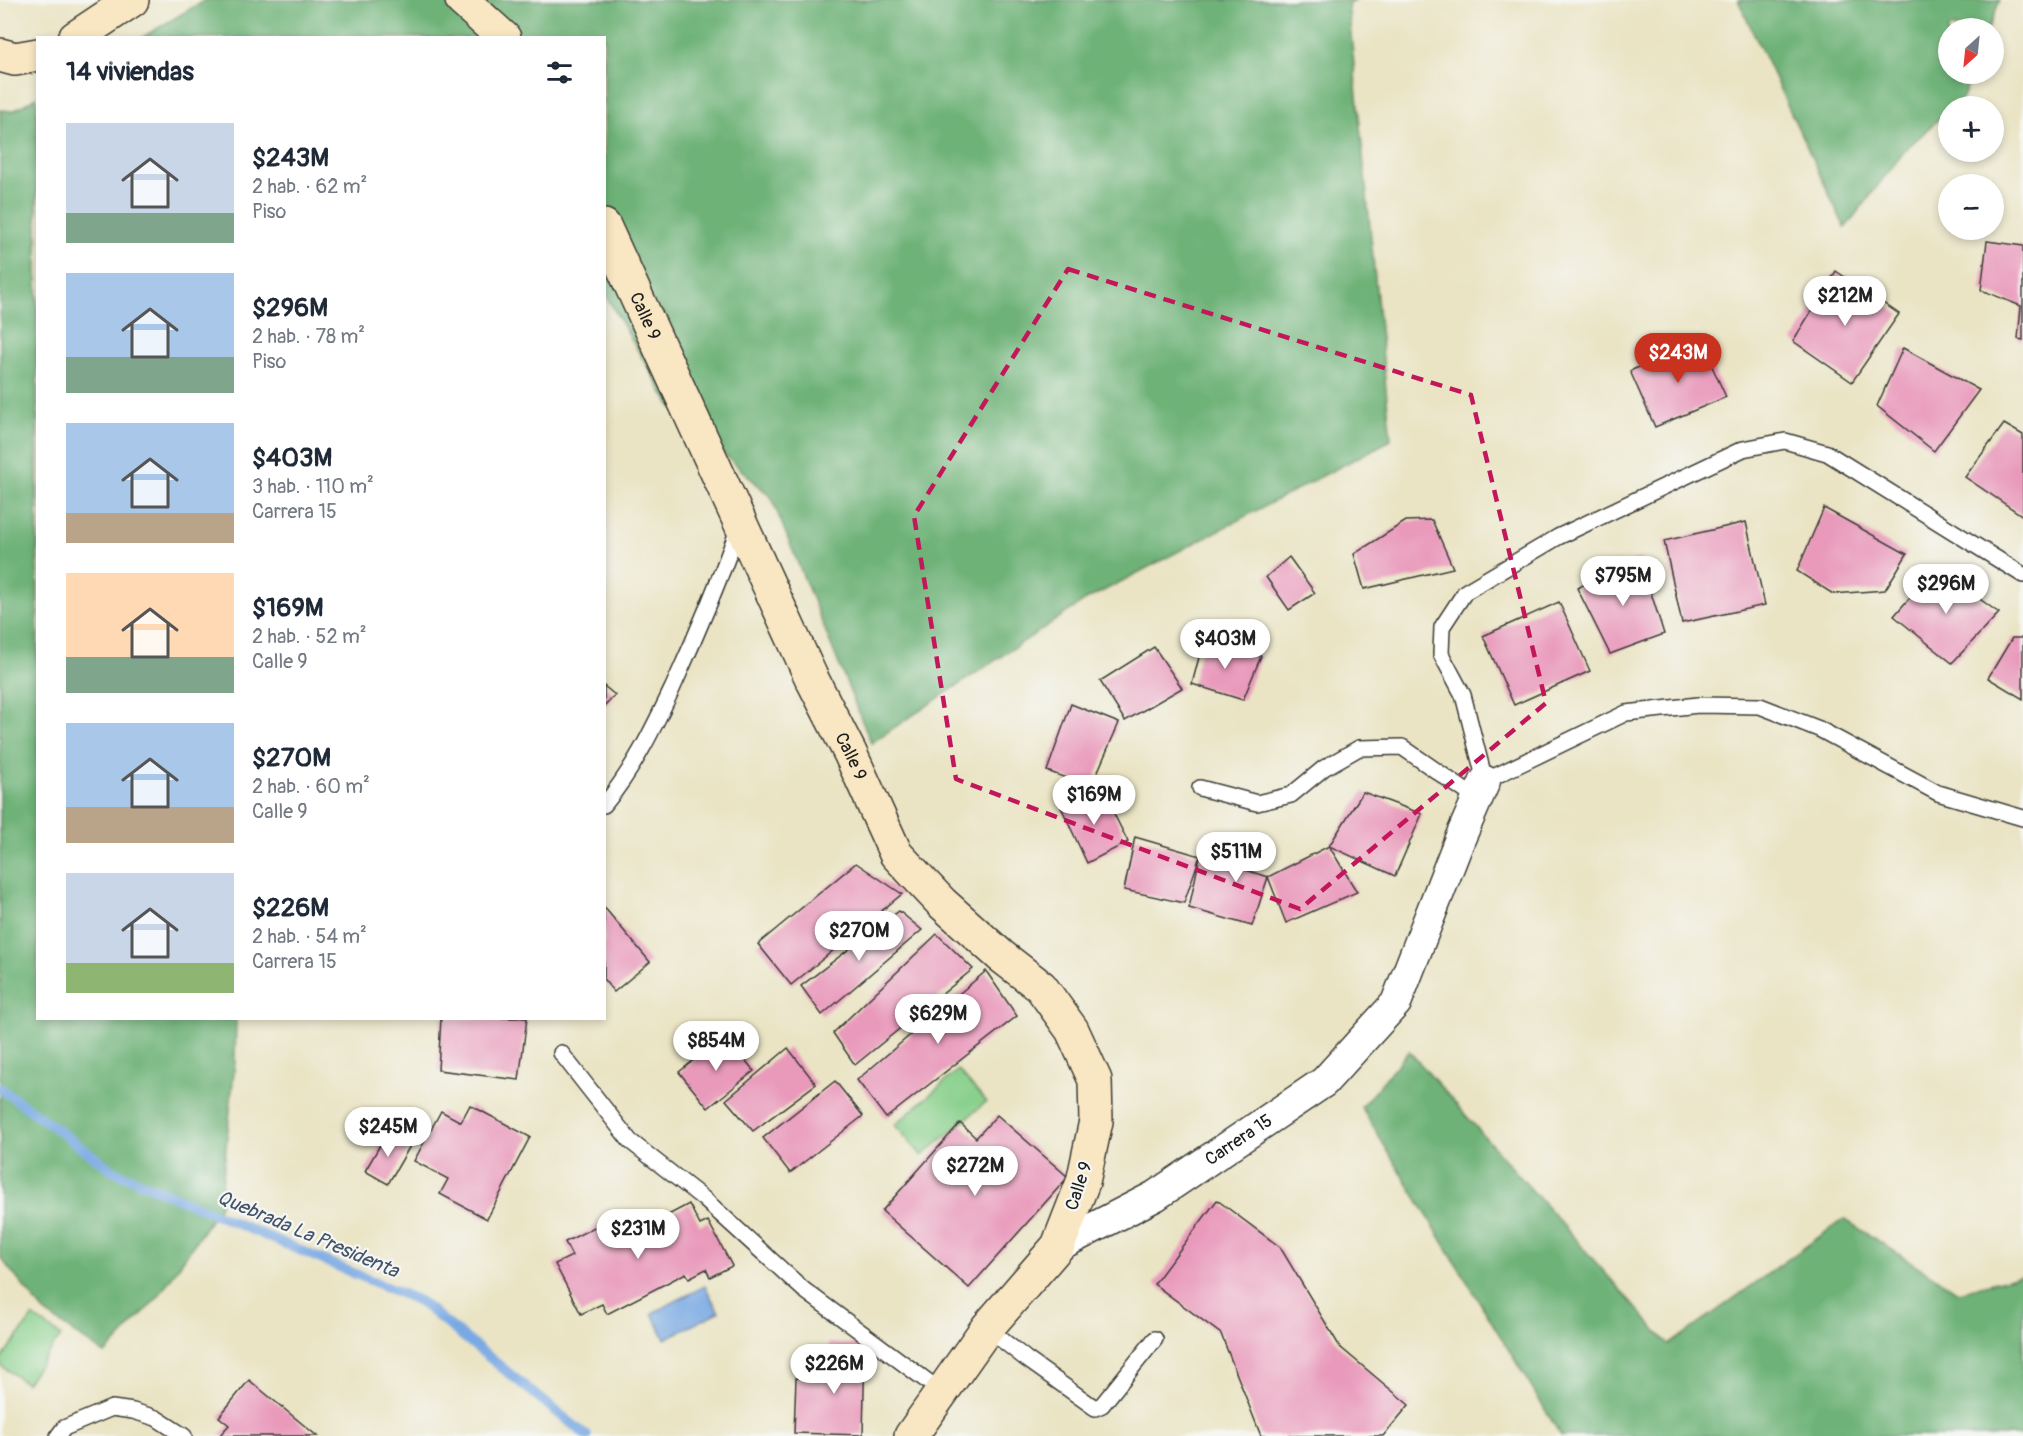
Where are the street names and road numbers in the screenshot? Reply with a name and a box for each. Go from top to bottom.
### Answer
street label: Calle 9 [624,288,666,344]
street label: Calle 9 [830,728,872,784]
street label: Carrera 15 [1201,1109,1277,1170]
street label: Calle 9 [1060,1159,1098,1213]

